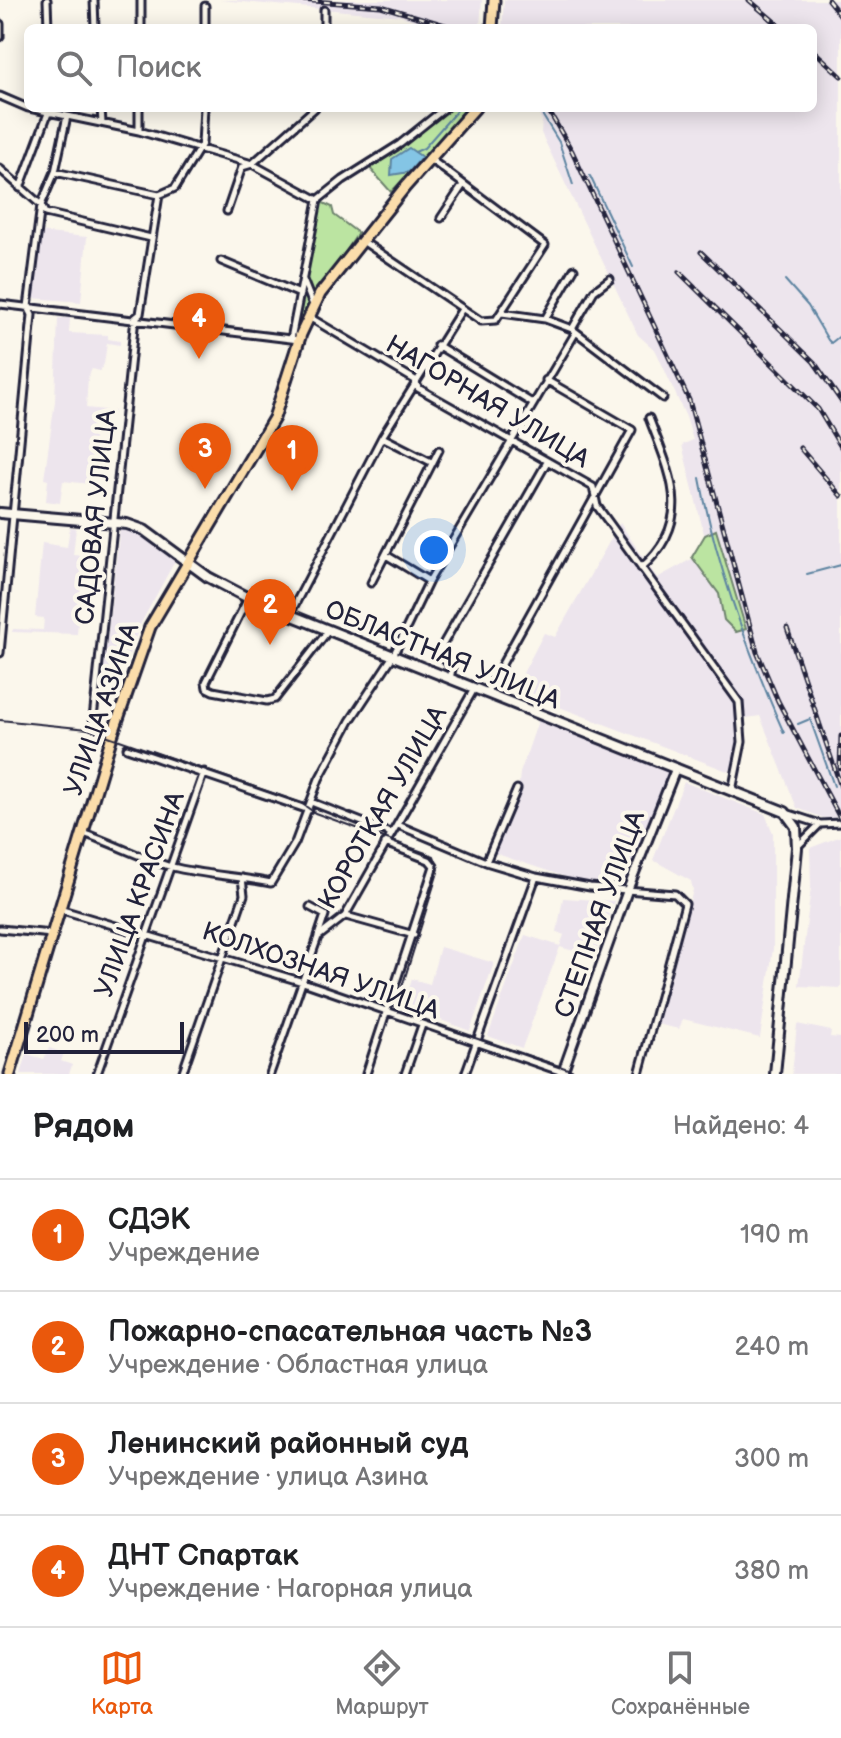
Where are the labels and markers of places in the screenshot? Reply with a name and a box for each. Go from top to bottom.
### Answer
pin: 4 [173,293,225,359]
pin: 3 [179,423,231,489]
pin: 1 [266,425,318,491]
pin: 2 [244,579,296,645]

